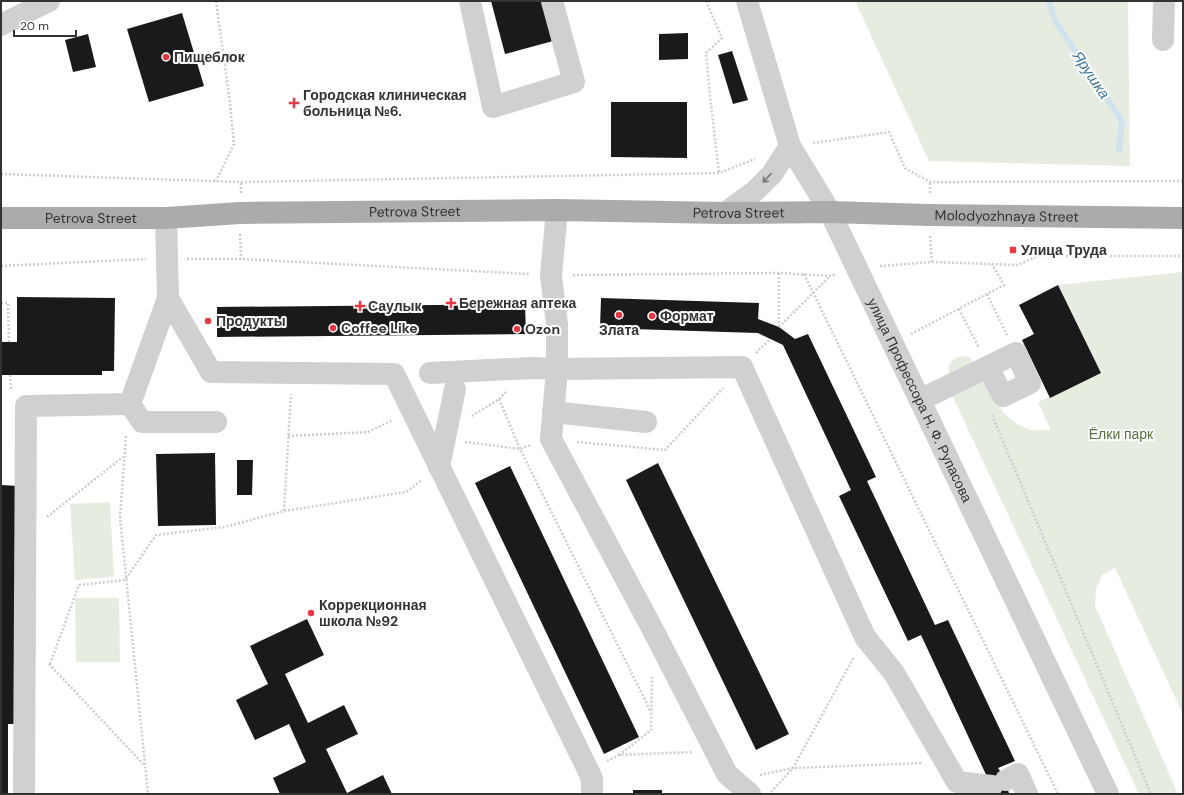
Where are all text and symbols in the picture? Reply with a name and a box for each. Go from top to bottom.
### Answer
scale bar [14,12,76,38]
text: 20 m [20,18,49,34]
water label: Ярушка [1067,46,1114,103]
place label: Пищеблок [174,48,246,66]
marker: Пищеблок [161,52,171,62]
place label: Городская клиническая больница №6. [303,86,467,120]
marker: Городская клиническая больница №6. [288,97,300,109]
one-way arrow [763,173,772,183]
street label: Petrova Street [369,202,461,221]
street label: Petrova Street [693,203,785,222]
street label: Molodyozhnaya Street [935,206,1079,226]
street label: Petrova Street [45,209,137,227]
place label: Улица Труда [1021,241,1107,259]
marker: Улица Труда [1008,245,1018,255]
place label: Бережная аптека [459,294,577,312]
street label: улица Профессора Н. Ф. Рупасова [863,295,976,505]
place label: Саулык [368,297,423,315]
marker: Бережная аптека [446,298,456,308]
marker: Саулык [355,301,365,311]
place label: Формат [660,307,714,325]
marker: Злата [614,310,624,320]
marker: Формат [647,311,657,321]
place label: Продукты [216,312,286,330]
marker: Продукты [203,316,213,326]
place label: Coffee Like [341,319,418,337]
place label: Ozon [525,320,560,338]
place label: Злата [599,321,639,339]
marker: Coffee Like [328,323,338,333]
marker: Ozon [512,324,522,334]
park label: Ёлки парк [1089,425,1154,443]
place label: Коррекционная школа №92 [319,596,427,630]
marker: Коррекционная школа №92 [306,608,316,618]

